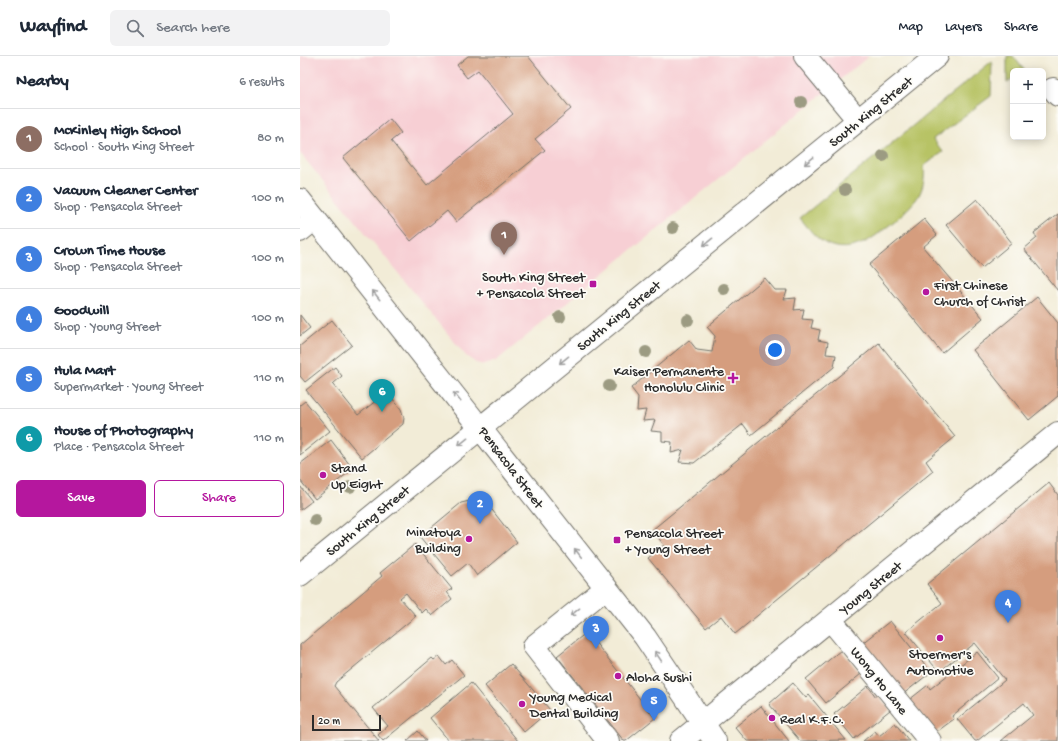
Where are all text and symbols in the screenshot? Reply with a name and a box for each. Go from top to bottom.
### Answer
search box [110,10,390,46]
text: Wayfind [20,16,86,39]
icon: search [124,17,146,39]
text: Search here [156,19,230,37]
text: Map [899,19,923,36]
text: Layers [945,19,982,36]
text: Share [1004,19,1038,36]
map controls [1010,68,1046,140]
button: + [1010,68,1046,104]
text: Nearby [16,72,69,92]
street label: South King Street [826,73,918,152]
text: 6 results [239,75,284,90]
button: − [1010,104,1046,140]
text: McKinley High School [54,122,181,140]
text: 1 [26,131,32,146]
text: 80 m [257,131,284,146]
text: School · South King Street [54,140,194,155]
one-way arrow [804,156,814,165]
text: Vacuum Cleaner Center [54,182,197,200]
text: 2 [26,191,32,206]
text: 100 m [252,191,284,206]
text: Shop · Pensacola Street [54,200,181,215]
pin: 1 [491,222,517,255]
one-way arrow [702,238,713,247]
text: Crown Time House [54,242,165,260]
text: 3 [26,251,32,266]
text: 100 m [252,251,284,266]
text: Shop · Pensacola Street [54,260,181,275]
place label: South King Street + Pensacola Street [477,270,586,303]
street label: South King Street [574,277,666,356]
place label: First Chinese Church of Christ [933,278,1026,311]
marker: South King Street + Pensacola Street [588,279,598,289]
marker: First Chinese Church of Christ [921,287,931,297]
one-way arrow [372,290,380,301]
text: Goodwill [54,302,109,320]
text: 4 [26,311,32,326]
text: 100 m [252,311,284,326]
text: Shop · Young Street [54,320,161,335]
your location [765,340,785,360]
one-way arrow [558,355,569,364]
text: Hula Mart [54,362,115,380]
place label: Kaiser Permanente Honolulu Clinic [614,364,725,397]
text: 5 [26,371,32,386]
text: 110 m [254,371,284,386]
marker: Kaiser Permanente Honolulu Clinic [727,372,739,384]
pin: 6 [369,379,395,412]
text: Supermarket · Young Street [54,380,203,395]
one-way arrow [453,391,461,402]
text: House of Photography [54,422,193,440]
street label: Pensacola Street [473,423,547,514]
text: 6 [26,431,32,446]
text: 110 m [254,431,284,446]
one-way arrow [458,437,468,446]
text: Place · Pensacola Street [54,440,184,455]
place label: Stand Up Eight [331,461,384,494]
marker: Stand Up Eight [318,470,328,480]
button: Save [16,480,146,517]
button: Share [154,480,284,517]
street label: South King Street [323,482,415,561]
pin: 2 [467,491,493,524]
place label: Minatoya Building [406,525,462,558]
place label: Pensacola Street + Young Street [624,526,724,559]
marker: Minatoya Building [464,534,474,544]
marker: Pensacola Street + Young Street [612,535,622,545]
one-way arrow [574,548,583,559]
street label: Young Street [835,558,907,621]
pin: 4 [995,590,1021,623]
one-way arrow [569,608,580,617]
pin: 3 [583,616,609,649]
marker: Stoermer's Automotive [935,633,945,643]
street label: Wong Ho Lane [846,644,911,720]
place label: Stoermer's Automotive [906,647,974,680]
one-way arrow [654,651,662,662]
place label: Aloha Sushi [626,670,692,687]
marker: Aloha Sushi [613,671,623,681]
pin: 5 [641,688,667,721]
place label: Young Medical Dental Building [528,690,619,723]
marker: Young Medical Dental Building [517,699,527,709]
place label: Real K.F.C. [780,712,844,729]
scale bar [312,713,381,732]
marker: Real K.F.C. [767,713,777,723]
text: 20 m [318,716,340,728]

